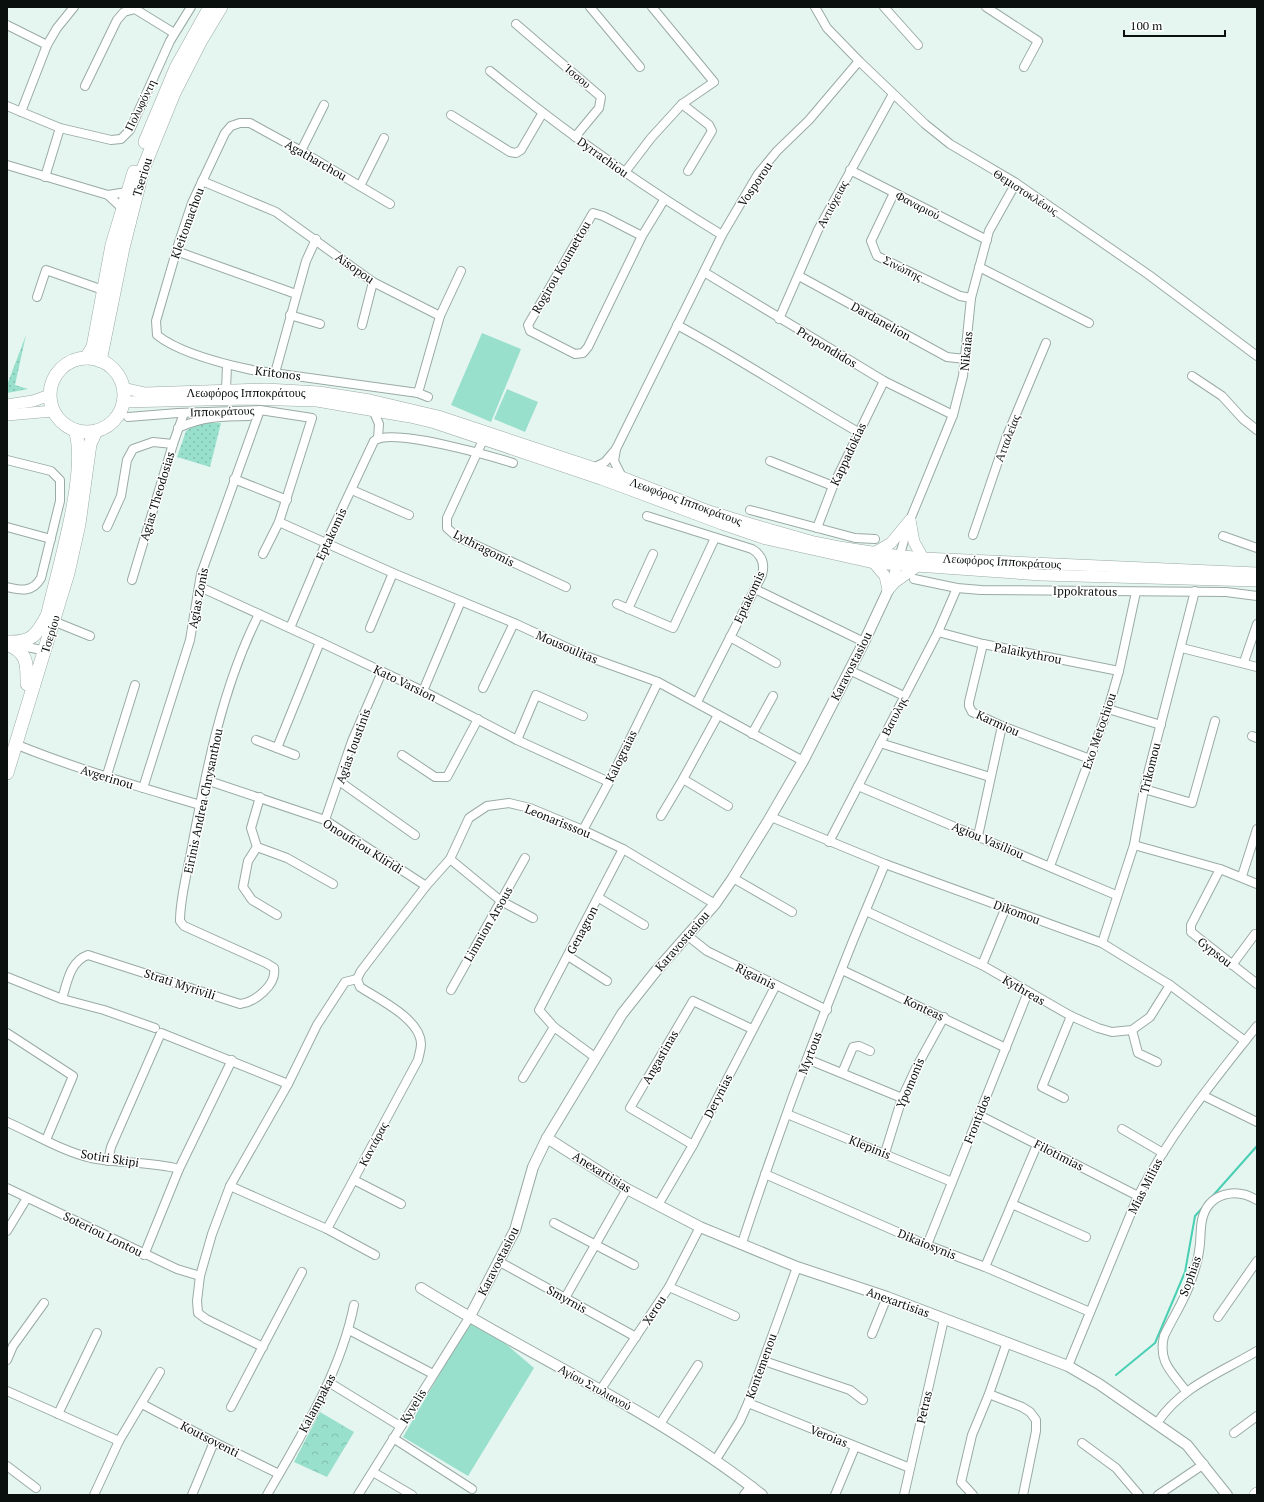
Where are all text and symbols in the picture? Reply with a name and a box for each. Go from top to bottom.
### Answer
scale bar [1124,12,1225,38]
text: 100 m [1130,18,1163,33]
street label: Ίσσου [561,60,594,91]
street label: Πολυφόντη [121,77,159,133]
street label: Dyrrachiou [574,133,632,181]
street label: Agatharchou [283,136,349,184]
street label: Tseriou [129,156,155,198]
street label: Vosporou [735,159,775,209]
street label: Θεμιστοκλέους [991,165,1062,219]
street label: Αντιόχειας [813,177,851,230]
street label: Kleitomachou [167,185,207,261]
street label: Φαναριού [893,187,943,223]
street label: Rogirou Koumettou [528,218,594,316]
street label: Aisopou [333,249,377,287]
street label: Σινώπης [881,252,925,284]
street label: Dardanelion [848,298,914,344]
street label: Propondidos [794,323,860,371]
street label: Nikaias [956,331,976,371]
street label: Kritonos [254,363,302,383]
street label: Λεωφόρος Ιπποκράτους [187,385,306,400]
street label: Ιπποκράτους [189,402,255,420]
street label: Ατταλείας [991,412,1023,464]
street label: Kappadokias [827,420,869,488]
street label: Agias Theodosias [136,450,178,542]
street label: Λεωφόρος Ιπποκράτους [628,474,745,528]
street label: Eptakomis [312,505,350,563]
street label: Lythragomis [451,526,517,570]
street label: Λεωφόρος Ιπποκράτους [942,550,1062,572]
street label: Agias Zonis [185,566,211,630]
street label: Eptakomis [730,568,768,626]
street label: Ippokratous [1053,583,1117,599]
street label: Τσερίου [37,613,63,655]
street label: Mousoulitas [534,627,600,667]
street label: Karavostasiou [827,629,875,703]
street label: Palaikythrou [993,639,1063,667]
street label: Kato Varsion [371,661,439,705]
street label: Exo Metochiou [1079,691,1119,771]
street label: Βατυλης [878,694,910,738]
street label: Agias Ioustinis [332,706,374,786]
street label: Karmiou [974,707,1022,739]
street label: Eirinis Andrea Chrysanthou [180,727,226,875]
street label: Kalograias [602,728,640,784]
street label: Trikomou [1136,741,1164,795]
street label: Avgerinou [79,762,135,792]
street label: Leonarisssou [523,801,593,841]
street label: Onoufriou Kliridi [320,815,406,877]
street label: Agiou Vasiliou [950,818,1026,862]
street label: Limnion Arsous [460,884,516,964]
street label: Dikomou [992,897,1043,927]
street label: Genagron [563,903,601,957]
street label: Karavostasiou [652,908,712,974]
street label: Gypsou [1195,934,1235,970]
street label: Rigainis [733,960,779,992]
street label: Strati Myrivili [142,965,218,1003]
street label: Kythreas [1000,972,1048,1008]
street label: Konteas [901,992,947,1024]
street label: Angastinas [639,1028,681,1086]
street label: Myrtous [795,1030,825,1076]
street label: Ypomonis [893,1056,927,1110]
street label: Derynias [701,1071,735,1121]
street label: Frontidos [960,1092,994,1146]
street label: Καντάρας [355,1119,391,1169]
street label: Klepinis [847,1132,893,1162]
street label: Filotimias [1032,1136,1086,1174]
street label: Sotiri Skipi [80,1146,141,1170]
street label: Anexartisias [570,1148,634,1196]
street label: Mias Milias [1125,1156,1165,1216]
street label: Soteriou Lontou [61,1208,145,1260]
street label: Karavostasiou [474,1224,522,1298]
street label: Dikaiosynis [896,1225,958,1263]
street label: Sophias [1176,1254,1204,1298]
street label: Smyrnis [544,1282,590,1316]
street label: Anexartisias [864,1284,932,1320]
street label: Xerou [639,1293,669,1327]
street label: Kontemenou [742,1331,780,1401]
street label: Αγίου Στυλιανού [556,1361,634,1413]
street label: Kalampakas [295,1371,339,1435]
street label: Kyvelis [397,1386,429,1426]
street label: Petras [913,1389,935,1425]
street label: Koutsoventi [178,1418,242,1460]
street label: Veroias [808,1422,850,1450]

